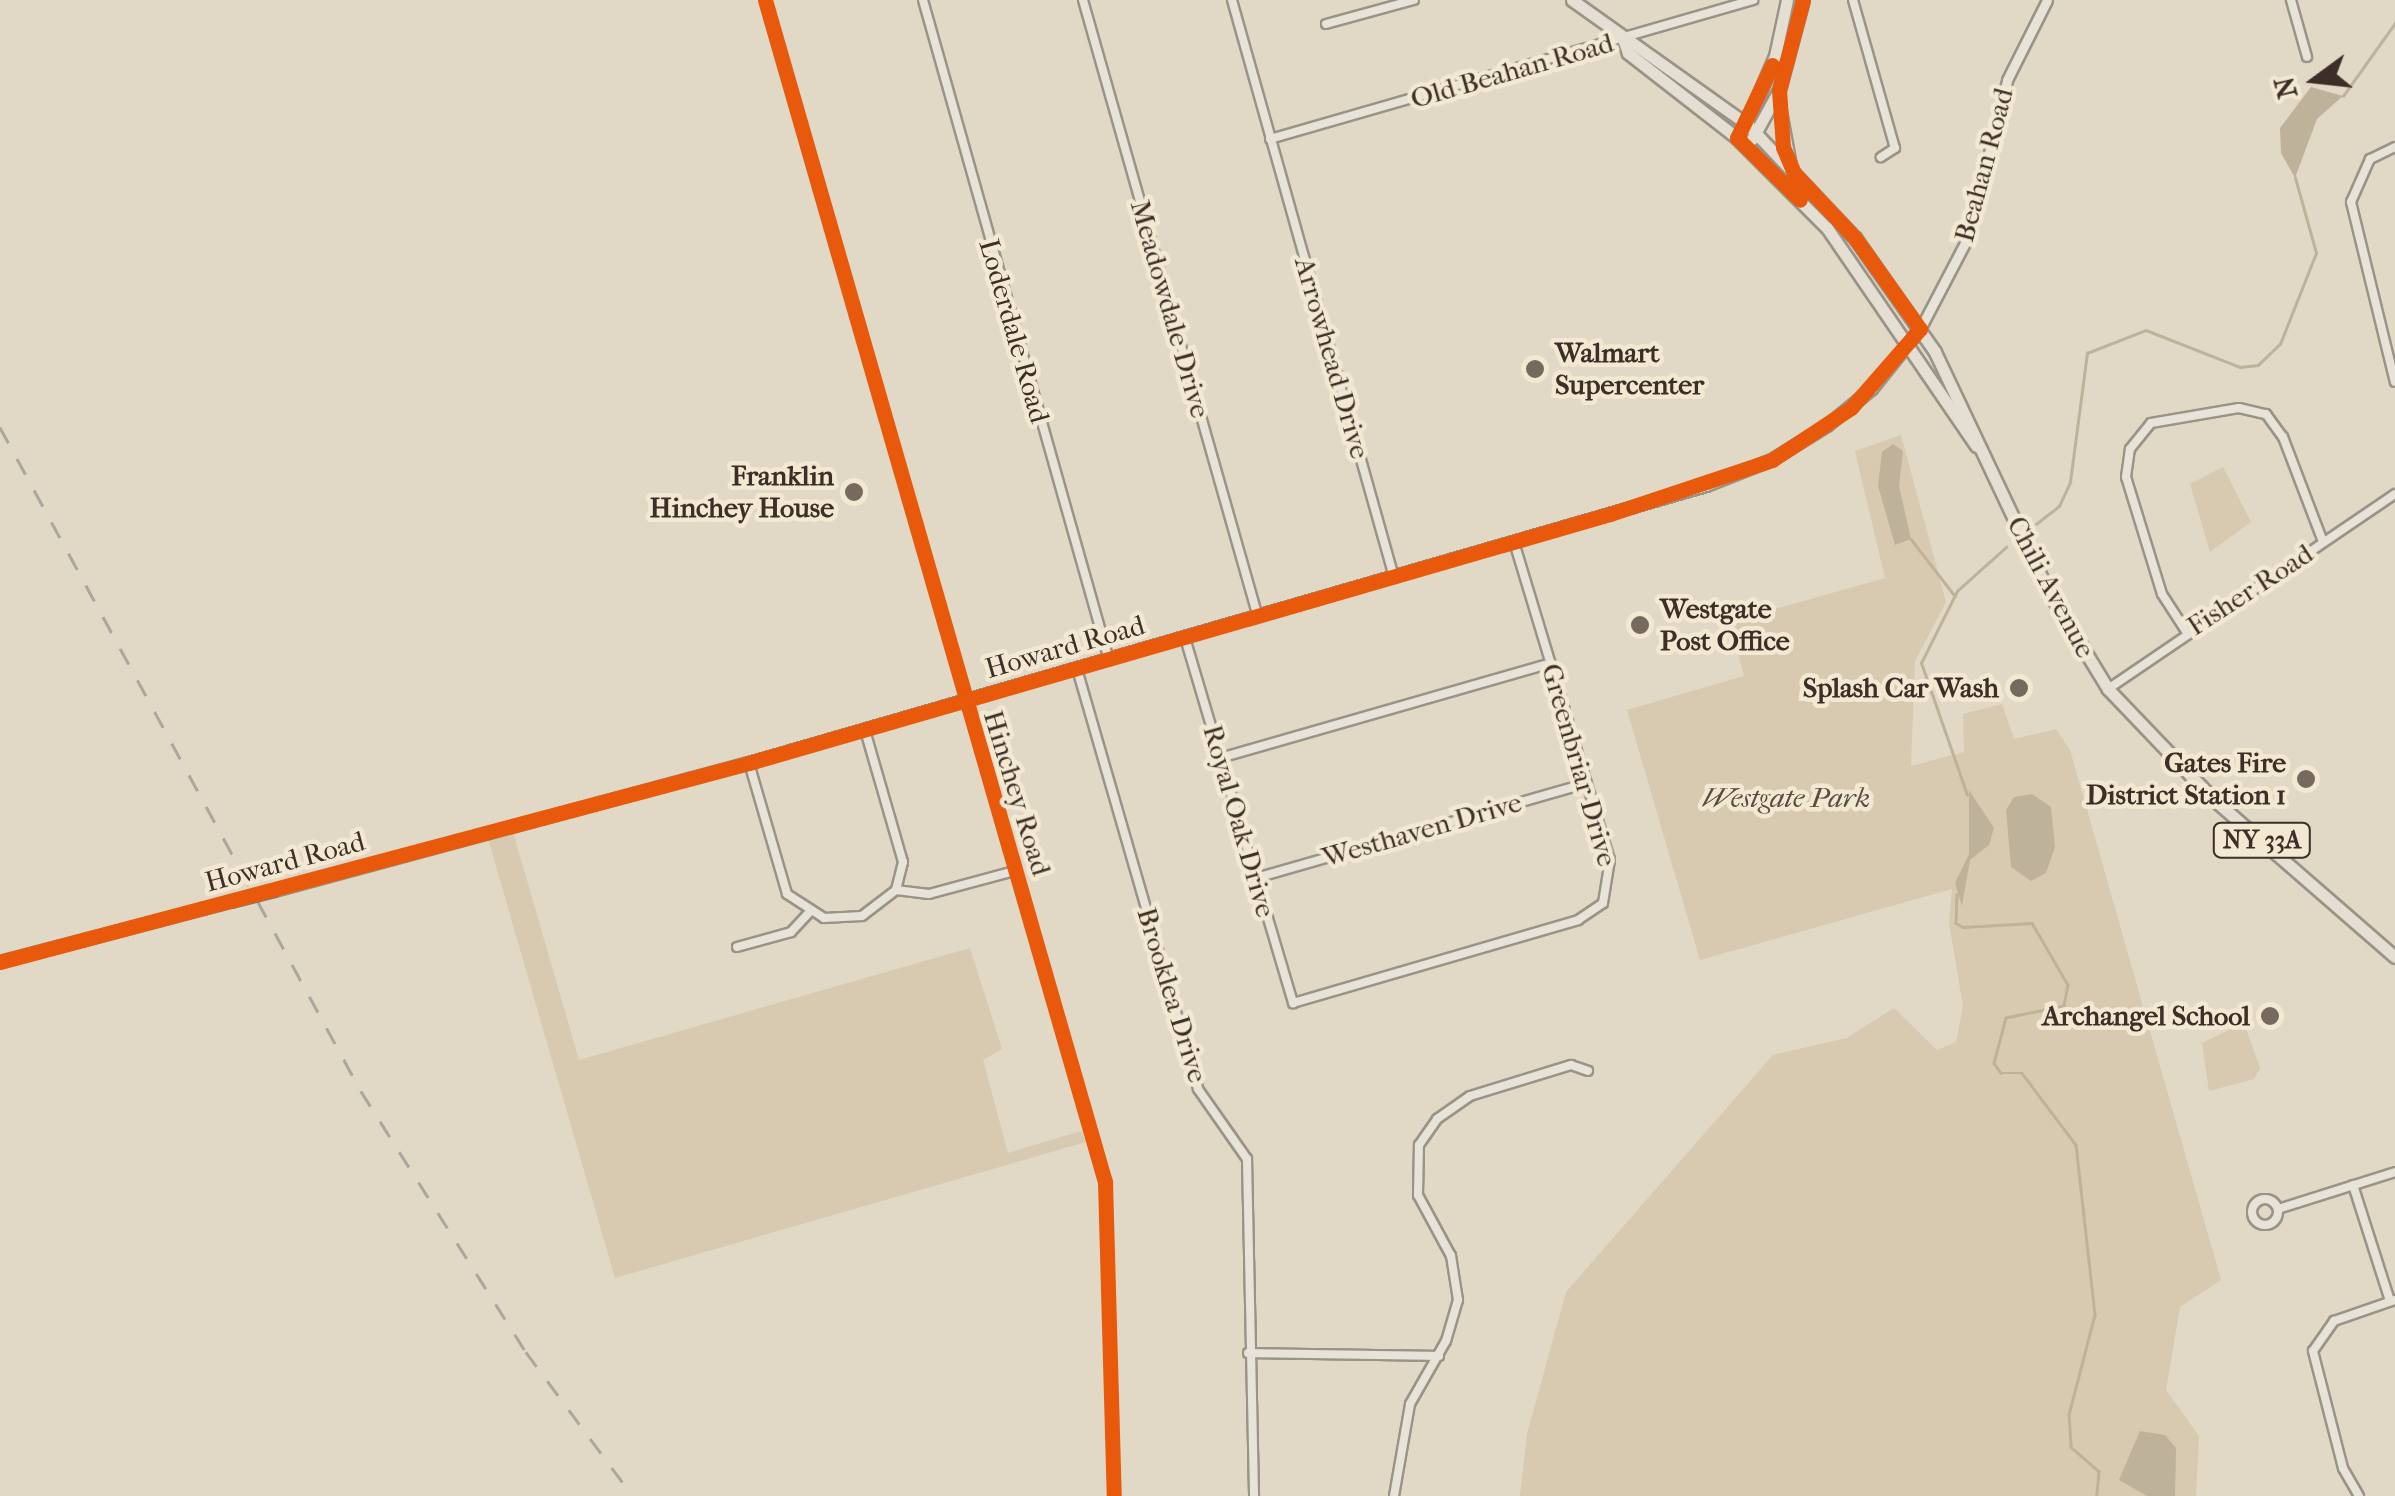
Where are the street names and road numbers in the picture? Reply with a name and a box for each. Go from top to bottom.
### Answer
street label: Old Beahan Road [1407,26,1617,116]
street label: Beahan Road [1947,84,2021,246]
street label: Meadowdale Drive [1123,196,1217,422]
street label: Loderdale Road [972,235,1056,427]
street label: Arrowhead Drive [1287,253,1377,463]
street label: Chili Avenue [2000,511,2102,663]
street label: Fisher Road [2181,537,2319,643]
street label: Howard Road [982,608,1148,686]
street label: Greenbriar Drive [1534,660,1624,870]
street label: Hinchey Road [976,706,1058,880]
street label: Royal Oak Drive [1195,721,1283,921]
street label: Westhaven Drive [1318,785,1526,875]
road number: NY 33A [2212,820,2312,860]
street label: Howard Road [201,825,369,899]
street label: Brooklea Drive [1129,903,1215,1087]

